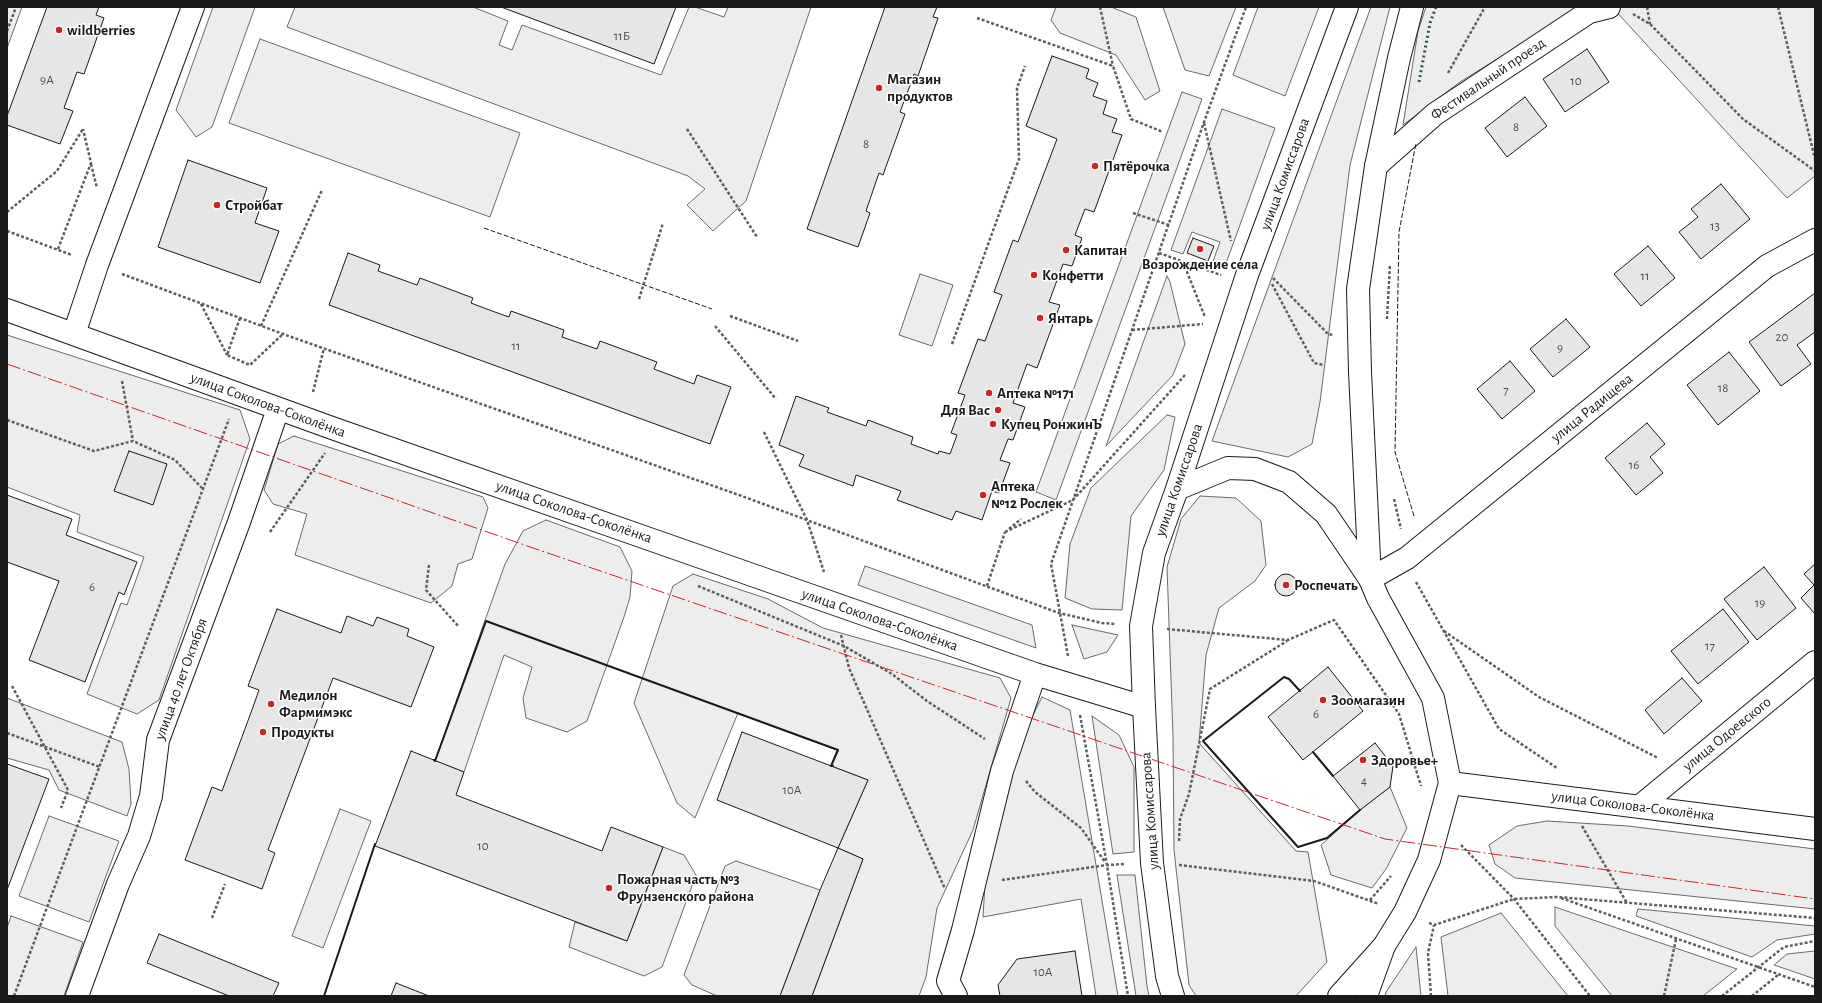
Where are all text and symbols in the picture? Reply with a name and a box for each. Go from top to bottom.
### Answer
place label: wildberries [67,21,135,39]
marker: wildberries [54,25,64,35]
house number: 11Б [614,28,630,44]
street label: Фестивальный проезд [1427,34,1549,124]
place label: Магазин продуктов [887,70,953,105]
house number: 9А [40,72,54,88]
house number: 10 [1570,73,1582,89]
marker: Магазин продуктов [874,83,884,93]
street label: улица Комиссарова [1256,115,1314,233]
house number: 8 [1513,119,1519,135]
house number: 8 [863,136,869,152]
place label: Пятёрочка [1103,157,1170,175]
marker: Пятёрочка [1090,161,1100,171]
place label: Стройбат [225,196,283,214]
marker: Стройбат [212,200,222,210]
house number: 13 [1710,218,1720,234]
place label: Капитан [1074,241,1127,259]
marker: Возрождение села [1195,244,1205,254]
marker: Капитан [1061,245,1071,255]
place label: Возрождение села [1142,255,1258,273]
place label: Конфетти [1042,266,1104,284]
house number: 11 [1641,268,1649,284]
marker: Конфетти [1029,270,1039,280]
place label: Янтарь [1048,309,1093,327]
marker: Янтарь [1035,313,1045,323]
house number: 20 [1776,329,1788,345]
house number: 11 [512,338,520,354]
house number: 9 [1557,340,1563,356]
street label: улица Соколова-Соколёнка [188,369,348,441]
street label: улица Радищева [1548,370,1636,446]
house number: 18 [1718,380,1728,396]
house number: 7 [1503,382,1509,398]
place label: Аптека №171 [997,384,1074,402]
marker: Аптека №171 [984,388,994,398]
place label: Для Вас [941,401,990,419]
marker: Для Вас [993,405,1003,415]
place label: Купец РонжинЪ [1001,415,1102,433]
marker: Купец РонжинЪ [988,419,998,429]
street label: улица Комиссарова [1151,421,1207,539]
house number: 16 [1629,457,1639,473]
street label: улица Соколова-Соколёнка [494,477,654,547]
place label: Аптека №12 Рослек [991,477,1063,512]
marker: Аптека №12 Рослек [978,490,988,500]
place label: Роспечать [1294,576,1358,594]
house number: 6 [89,579,95,595]
marker: Роспечать [1281,580,1291,590]
street label: улица Соколова-Соколёнка [800,585,960,655]
house number: 19 [1755,595,1765,611]
street label: улица 40 лет Октября [151,616,211,742]
house number: 17 [1705,638,1715,654]
place label: Медилон Фармимэкс [279,686,352,721]
place label: Зоомагазин [1331,691,1405,709]
street label: улица Одоевского [1679,693,1775,775]
marker: Зоомагазин [1318,695,1328,705]
marker: Медилон Фармимэкс [266,699,276,709]
house number: 6 [1313,706,1319,722]
place label: Продукты [271,723,334,741]
marker: Продукты [258,727,268,737]
street label: улица Комиссарова [1137,751,1163,871]
place label: Здоровье+ [1371,751,1438,769]
marker: Здоровье+ [1358,755,1368,765]
house number: 4 [1361,773,1367,789]
house number: 10А [783,782,801,798]
street label: улица Соколова-Соколёнка [1551,787,1715,825]
house number: 10 [477,838,489,854]
place label: Пожарная часть №3 Фрунзенского района [617,870,754,905]
marker: Пожарная часть №3 Фрунзенского района [604,883,614,893]
house number: 10А [1034,964,1052,980]

